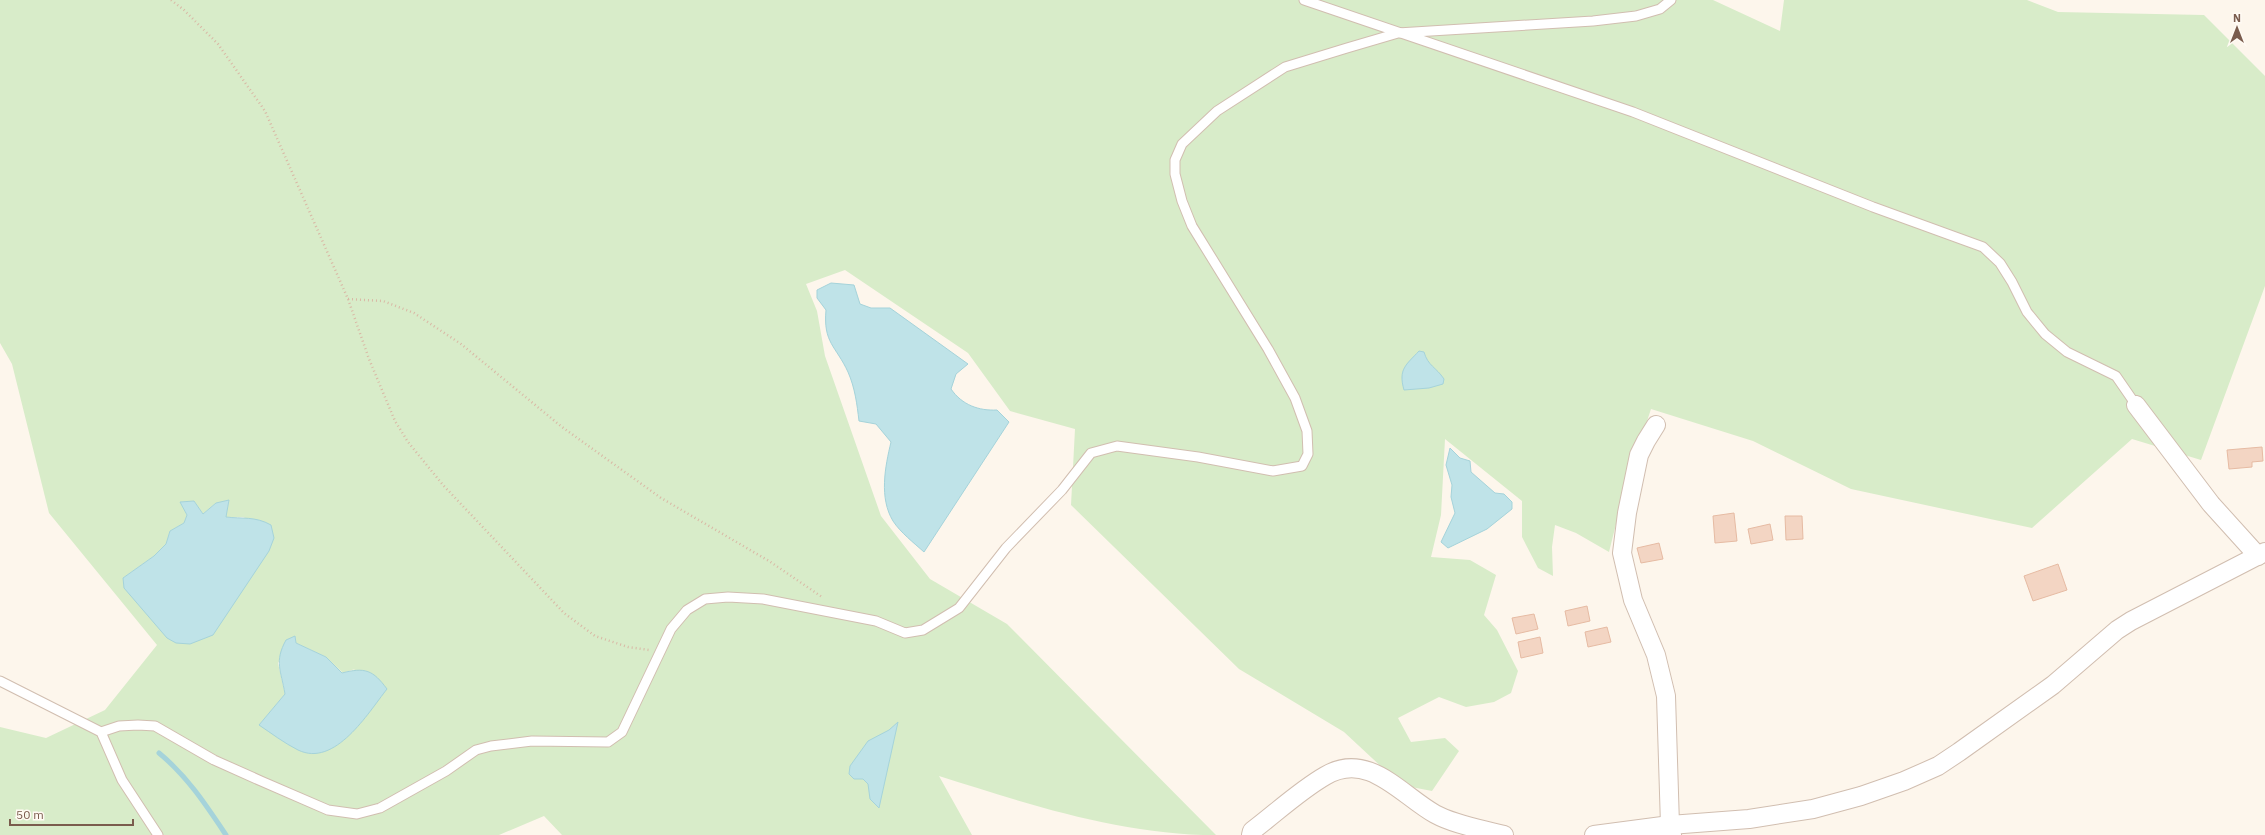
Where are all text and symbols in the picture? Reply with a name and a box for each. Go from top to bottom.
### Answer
north arrow [2217,8,2257,48]
text: N [2233,11,2241,25]
scale bar [10,801,133,827]
text: 50 m [16,807,44,822]

